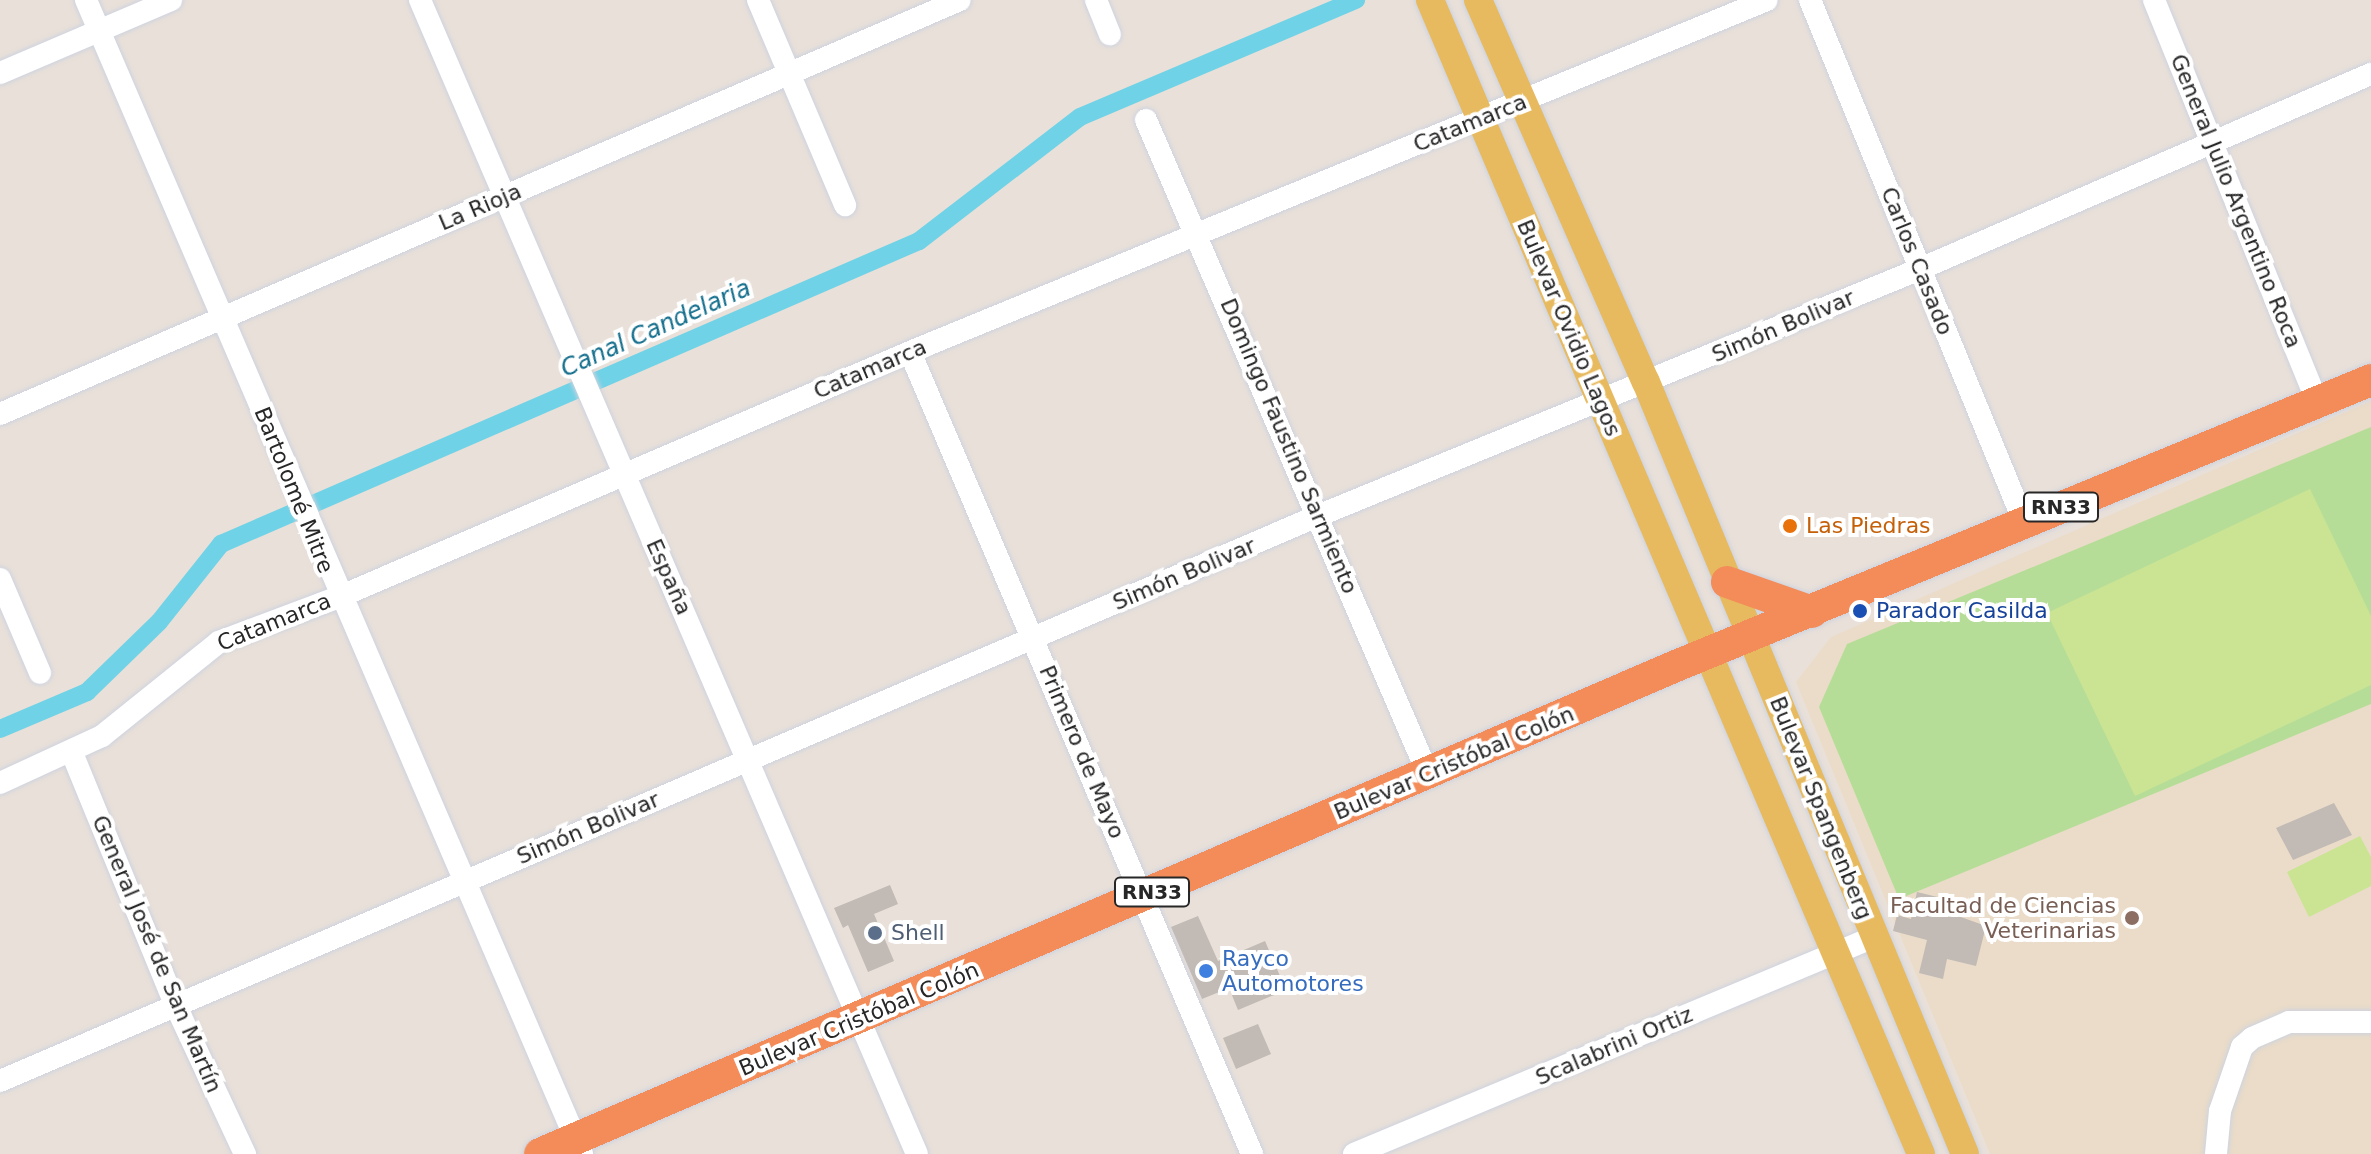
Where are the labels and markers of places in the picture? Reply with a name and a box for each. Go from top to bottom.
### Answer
place label: Las Piedras [1806,513,1931,539]
marker: Las Piedras [1781,517,1799,535]
place label: Parador Casilda [1876,598,2048,624]
marker: Parador Casilda [1851,602,1869,620]
place label: Facultad de Ciencias Veterinarias [1890,892,2116,944]
marker: Facultad de Ciencias Veterinarias [2123,909,2141,927]
place label: Shell [891,920,945,946]
marker: Shell [866,924,884,942]
place label: Rayco Automotores [1222,945,1364,996]
marker: Rayco Automotores [1197,962,1215,980]

